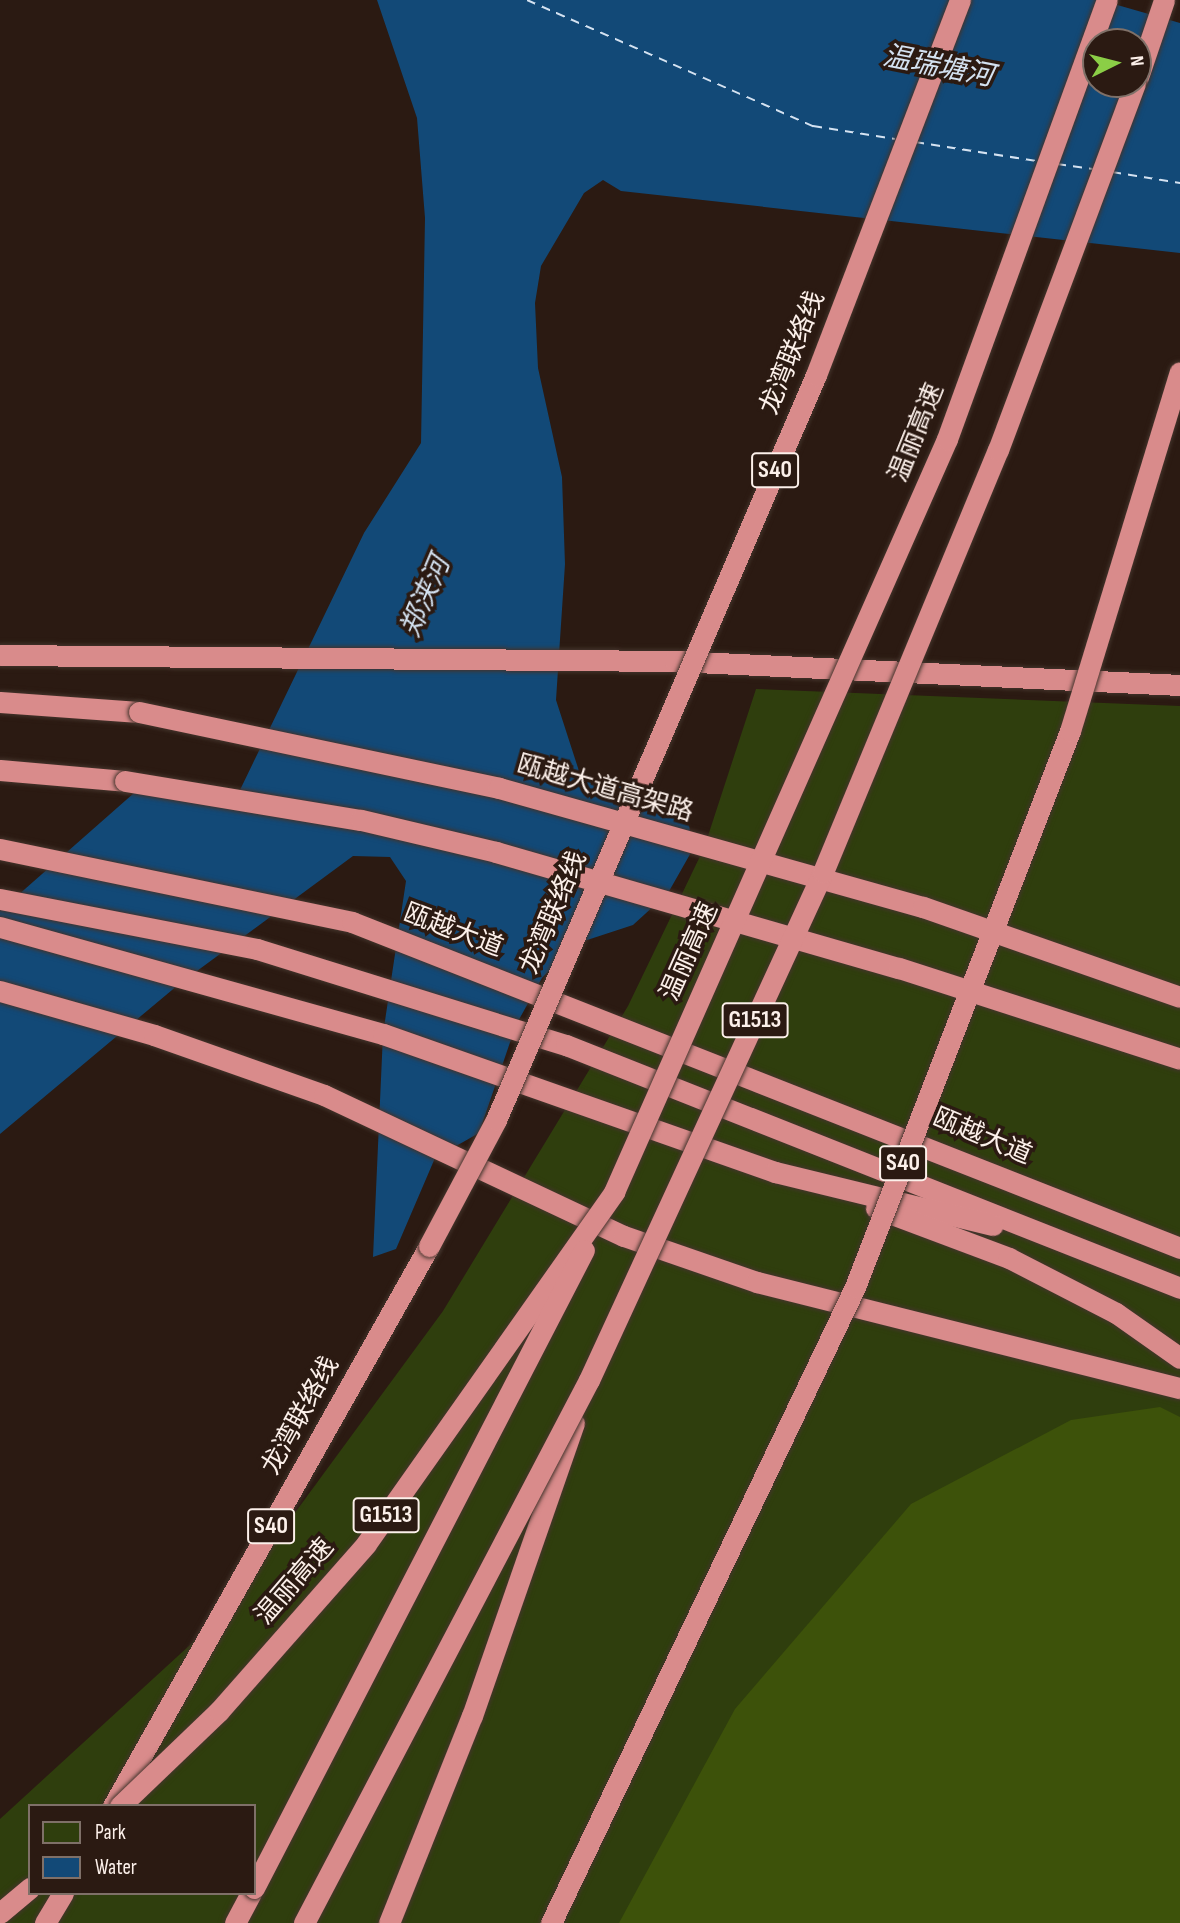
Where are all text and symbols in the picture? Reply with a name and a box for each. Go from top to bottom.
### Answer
north arrow [1082,28,1152,98]
water label: 温瑞塘河 [880,40,996,94]
text: N [1124,55,1148,67]
street label: 龙湾联络线 [754,287,832,419]
street label: 温丽高速 [883,379,951,487]
road number: S40 [750,449,800,490]
water label: 郑浃河 [394,552,458,642]
street label: 瓯越大道高架路 [513,749,697,829]
street label: 龙湾联络线 [514,847,594,979]
street label: 瓯越大道 [399,898,507,964]
street label: 温丽高速 [655,898,725,1006]
road number: G1513 [720,1000,790,1040]
street label: 瓯越大道 [928,1102,1036,1172]
road number: S40 [878,1142,928,1184]
street label: 龙湾联络线 [256,1352,346,1480]
road number: G1513 [351,1494,421,1535]
road number: S40 [246,1506,296,1546]
street label: 温丽高速 [249,1533,341,1631]
legend [28,1804,256,1895]
text: Park [95,1820,126,1845]
text: Water [95,1855,137,1880]

